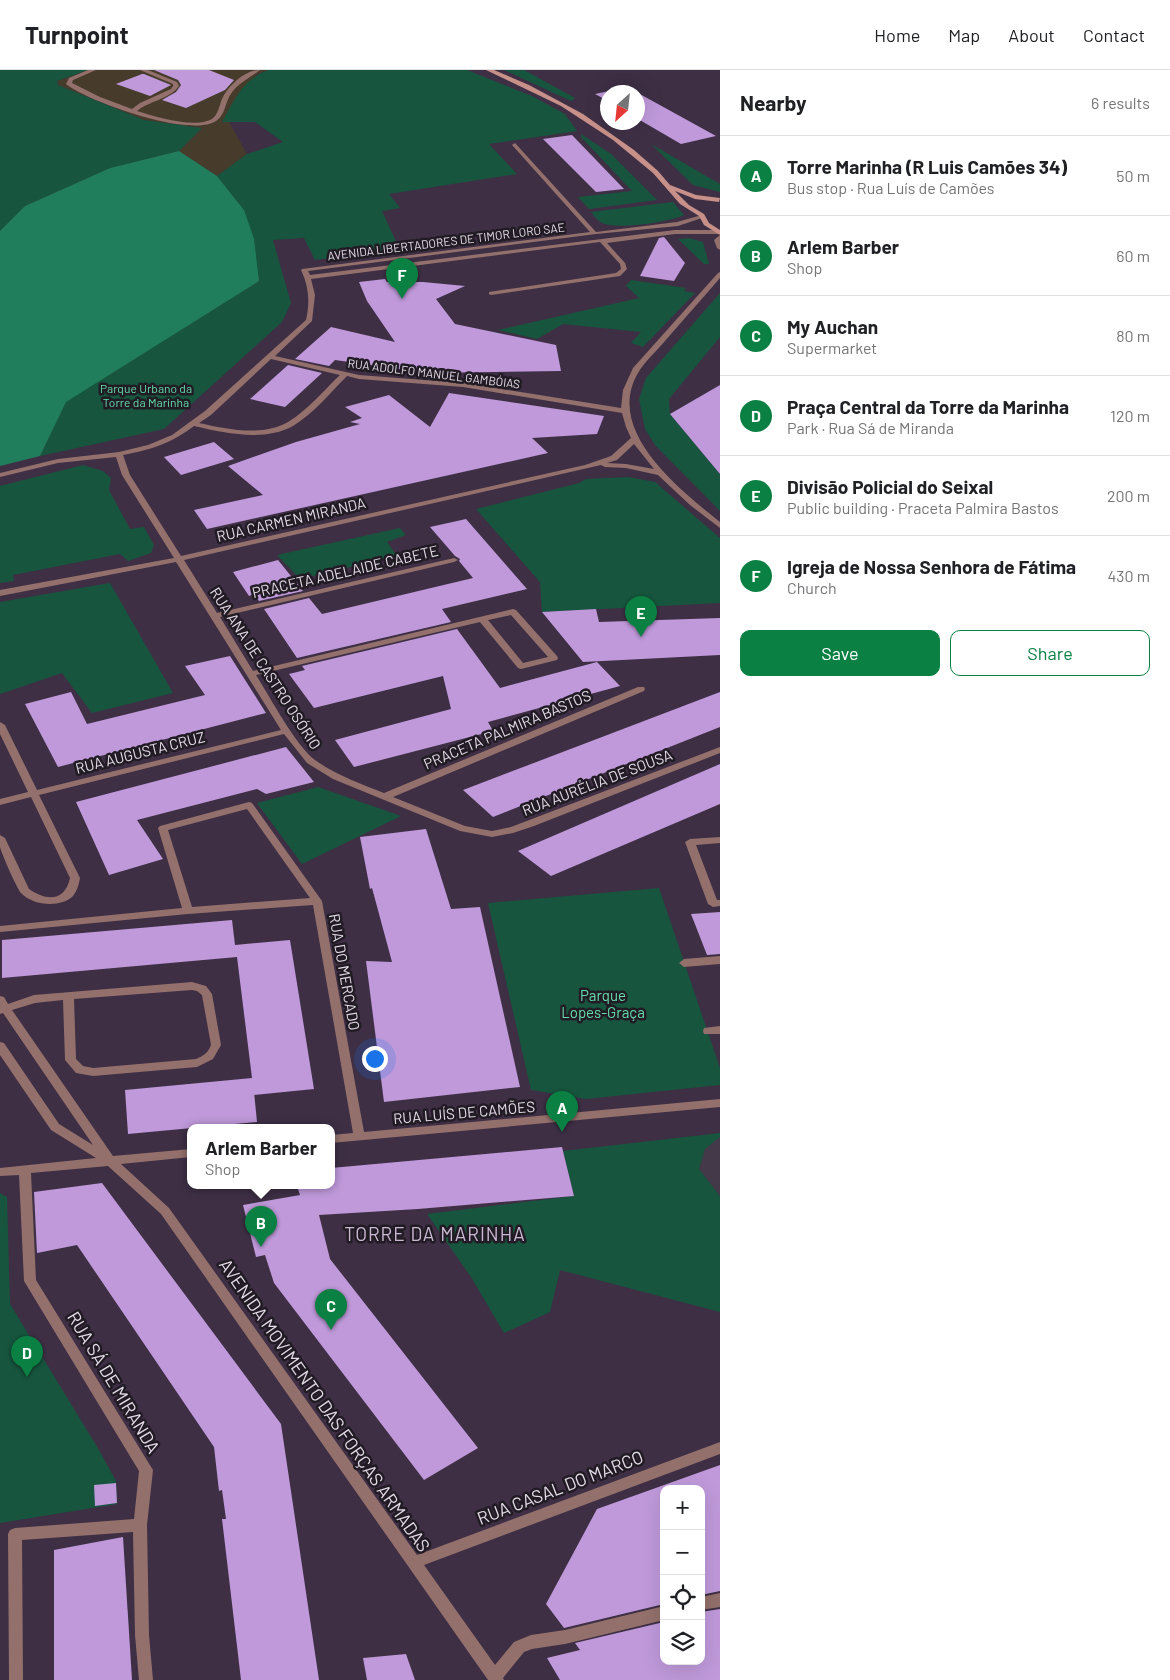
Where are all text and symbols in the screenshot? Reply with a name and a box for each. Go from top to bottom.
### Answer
text: Turnpoint [25,20,129,49]
text: Home [874,24,920,46]
text: Map [948,24,980,46]
text: About [1008,24,1055,46]
text: Contact [1083,24,1145,46]
north arrow [600,85,645,130]
text: Nearby [740,90,806,115]
text: 6 results [1091,93,1150,112]
text: Torre Marinha (R Luis Camões 34) [787,155,1067,178]
text: A [751,166,761,185]
text: 50 m [1116,166,1150,185]
text: Bus stop · Rua Luís de Camões [787,178,995,197]
street label: AVENIDA LIBERTADORES DE TIMOR LORO SAE [326,219,566,263]
text: Arlem Barber [787,235,899,258]
text: B [751,246,761,265]
text: 60 m [1116,246,1150,265]
pin: F [386,258,418,299]
text: Shop [787,258,822,277]
text: My Auchan [787,315,878,338]
text: C [751,326,761,345]
text: 80 m [1116,326,1150,345]
text: Supermarket [787,338,877,357]
street label: RUA ADOLFO MANUEL GAMBÓIAS [347,355,521,391]
park label: Parque Urbano da Torre da Marinha [100,381,192,409]
text: Praça Central da Torre da Marinha [787,395,1069,418]
text: D [751,406,761,425]
text: 120 m [1110,406,1150,425]
text: Park · Rua Sá de Miranda [787,418,954,437]
text: Divisão Policial do Seixal [787,475,993,498]
text: E [751,486,761,505]
text: 200 m [1107,486,1150,505]
street label: RUA CARMEN MIRANDA [215,493,367,545]
text: Public building · Praceta Palmira Bastos [787,498,1059,517]
street label: PRACETA ADELAIDE CABETE [250,541,440,601]
text: Igreja de Nossa Senhora de Fátima [787,555,1076,578]
text: F [752,566,760,585]
text: 430 m [1107,566,1150,585]
text: Church [787,578,837,597]
street label: RUA ANA DE CASTRO OSÓRIO [207,584,325,752]
pin: E [625,596,657,637]
button: Save [740,630,940,676]
button: Share [950,630,1150,676]
street label: PRACETA PALMIRA BASTOS [421,686,593,772]
street label: RUA AUGUSTA CRUZ [73,727,207,777]
street label: RUA AURÉLIA DE SOUSA [519,745,675,819]
street label: RUA DO MERCADO [326,912,364,1032]
park label: Parque Lopes-Graça [561,986,645,1021]
your location [362,1046,388,1072]
pin: A [546,1091,578,1132]
street label: RUA LUÍS DE CAMÕES [392,1097,536,1127]
popup [187,1124,335,1189]
text: Arlem Barber [205,1136,317,1159]
text: Shop [205,1159,240,1178]
pin: B [245,1206,277,1247]
district label: TORRE DA MARINHA [344,1222,526,1245]
street label: AVENIDA MOVIMENTO DAS FORÇAS ARMADAS [215,1254,435,1556]
pin: C [315,1289,347,1330]
street label: RUA SÁ DE MIRANDA [63,1307,165,1457]
pin: D [11,1336,43,1377]
street label: RUA CASAL DO MARCO [474,1445,646,1529]
map controls [660,1485,705,1665]
button: + [660,1485,705,1530]
button: − [660,1530,705,1575]
button: locate [660,1575,705,1620]
button: layers [660,1620,705,1665]

